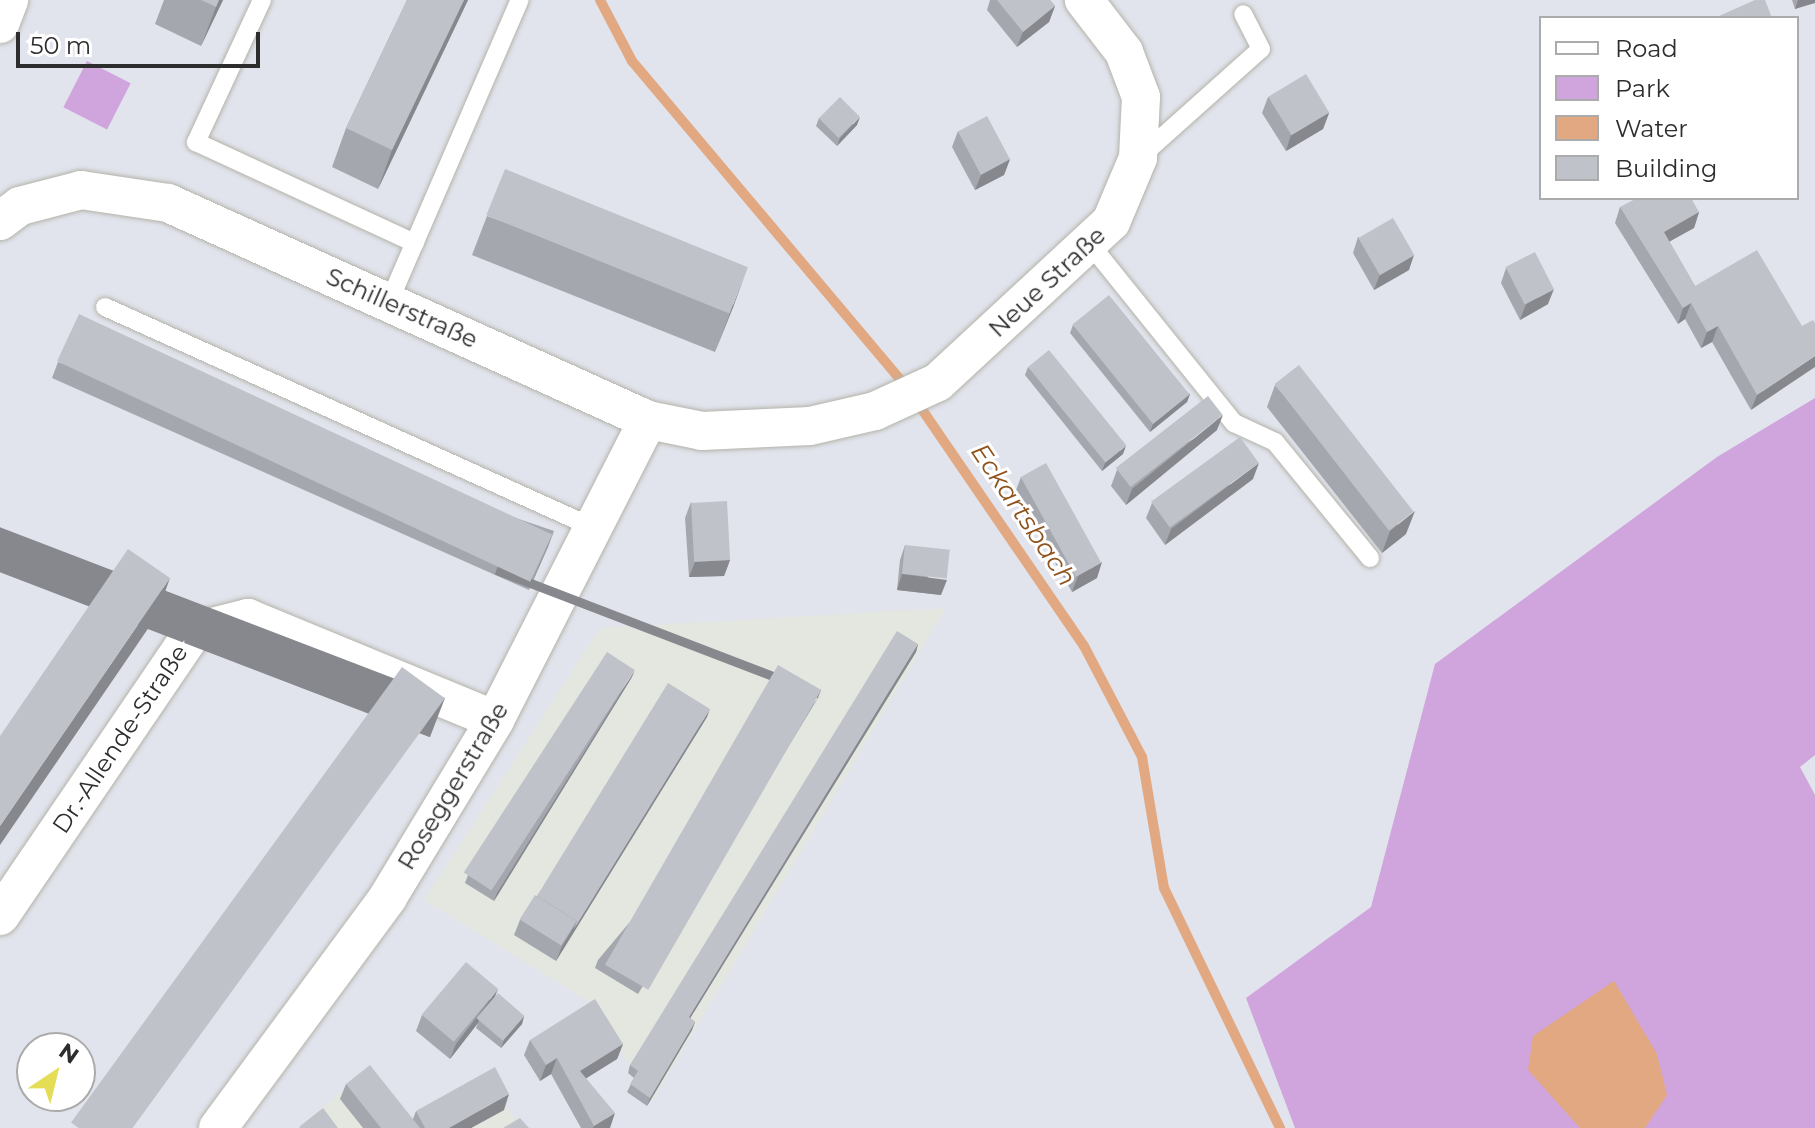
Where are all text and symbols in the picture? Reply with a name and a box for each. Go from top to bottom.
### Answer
scale bar [20,16,264,66]
legend [1539,16,1799,200]
text: 50 m [30,31,91,60]
text: Road [1615,34,1678,63]
text: Park [1615,74,1670,103]
text: Water [1615,114,1688,143]
text: Building [1615,154,1718,183]
street label: Neue Straße [983,221,1111,343]
street label: Schillerstraße [322,262,482,354]
water label: Eckartsbach [964,438,1082,592]
street label: Dr.-Allende-Straße [46,639,194,839]
street label: Roseggerstraße [392,697,514,875]
north arrow [16,1032,96,1112]
text: N [54,1037,84,1070]

